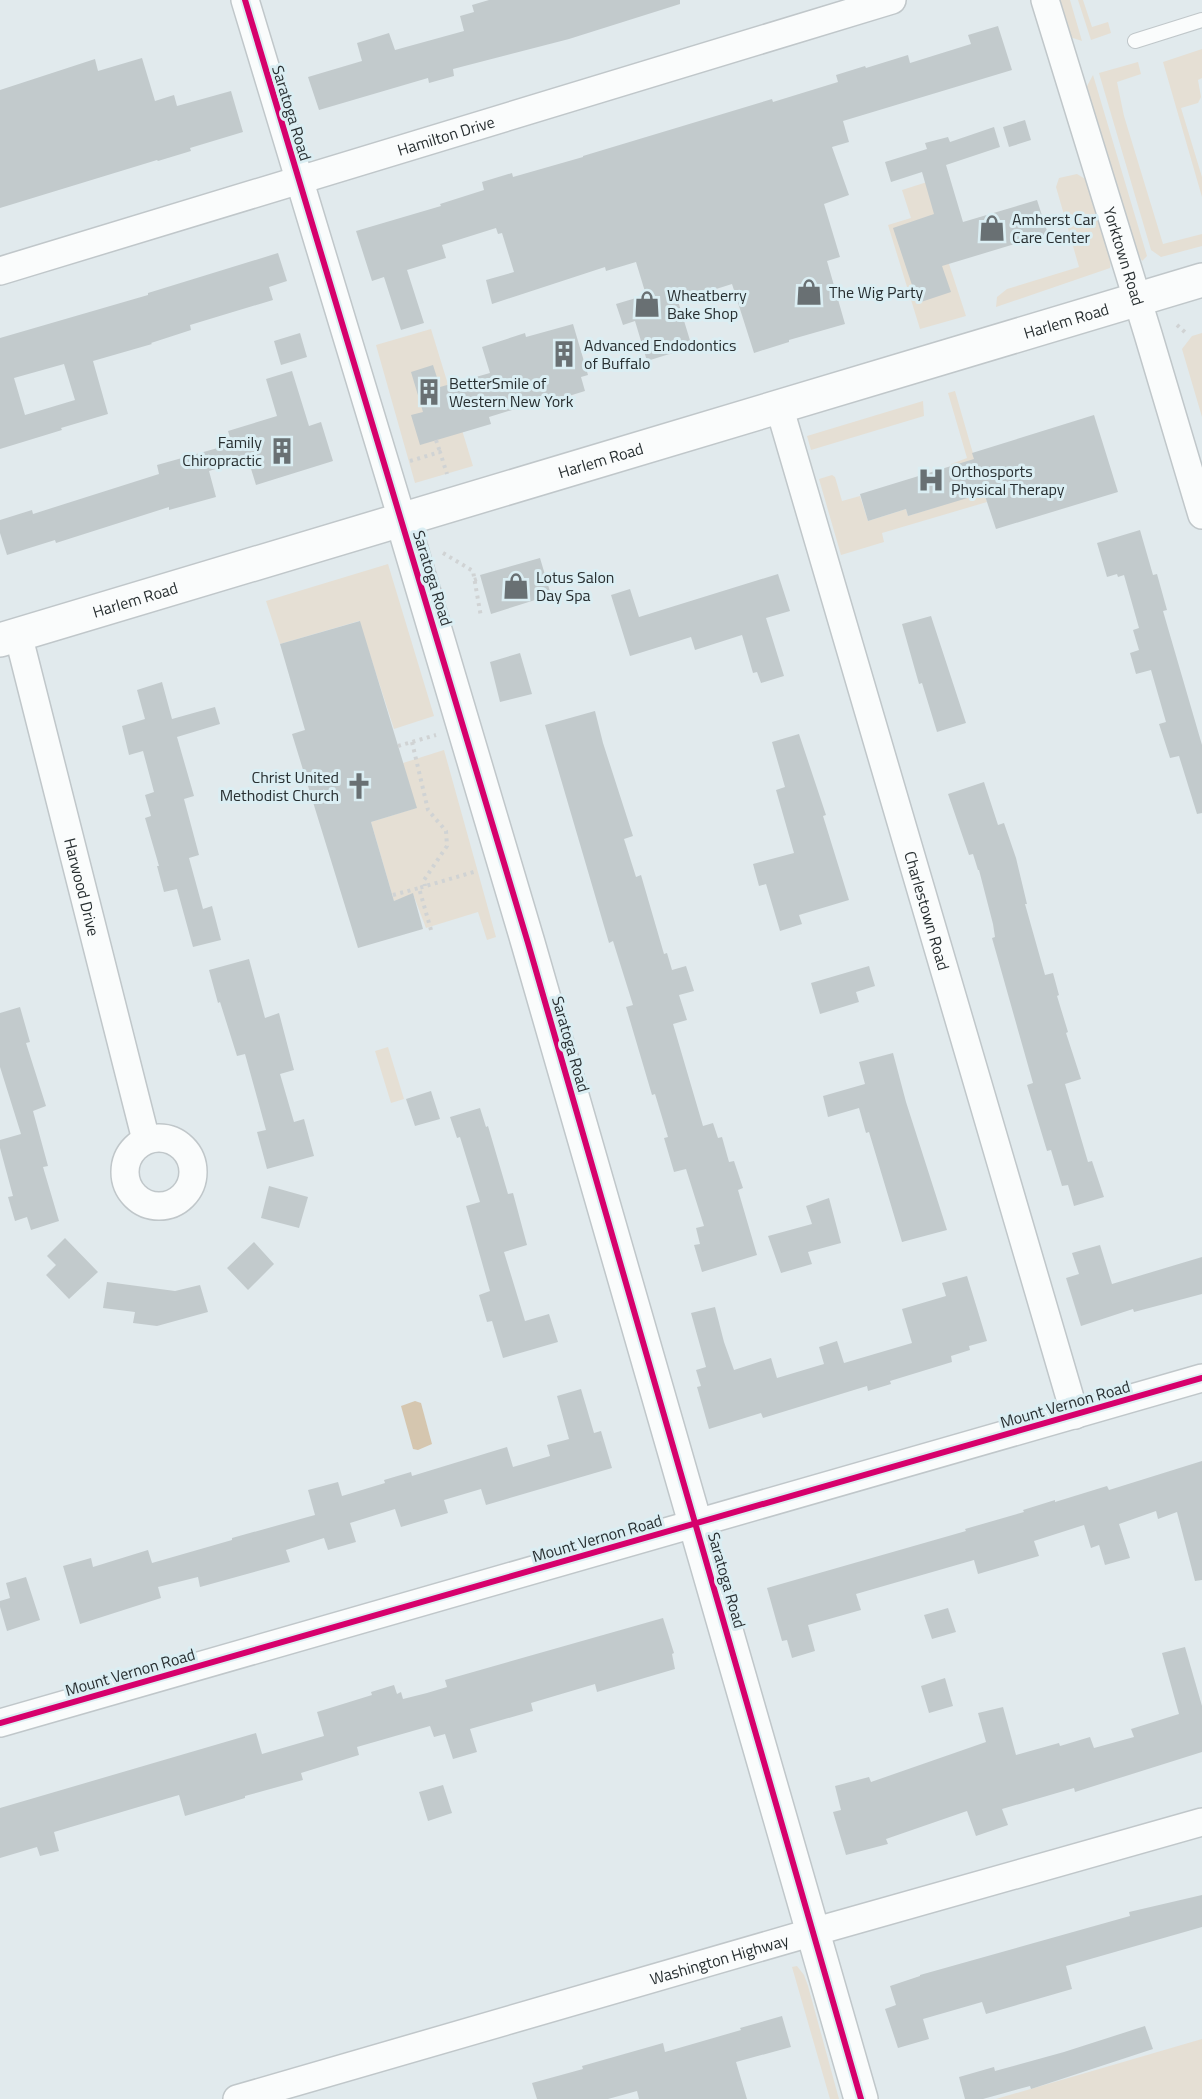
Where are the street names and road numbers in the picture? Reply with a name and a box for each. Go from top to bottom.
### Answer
street label: Saratoga Road [266,62,318,164]
street label: Hamilton Drive [394,109,498,162]
street label: Yorktown Road [1097,204,1150,308]
street label: Harlem Road [1021,297,1112,345]
street label: Harlem Road [555,436,646,484]
street label: Saratoga Road [407,527,459,629]
street label: Harlem Road [90,575,181,624]
street label: Harwood Drive [58,835,106,939]
street label: Charlestown Road [898,848,956,973]
street label: Saratoga Road [546,993,596,1095]
street label: Mount Vernon Road [997,1374,1133,1434]
street label: Mount Vernon Road [529,1508,665,1568]
street label: Saratoga Road [702,1529,752,1631]
street label: Mount Vernon Road [62,1642,198,1702]
street label: Washington Highway [647,1928,792,1991]

